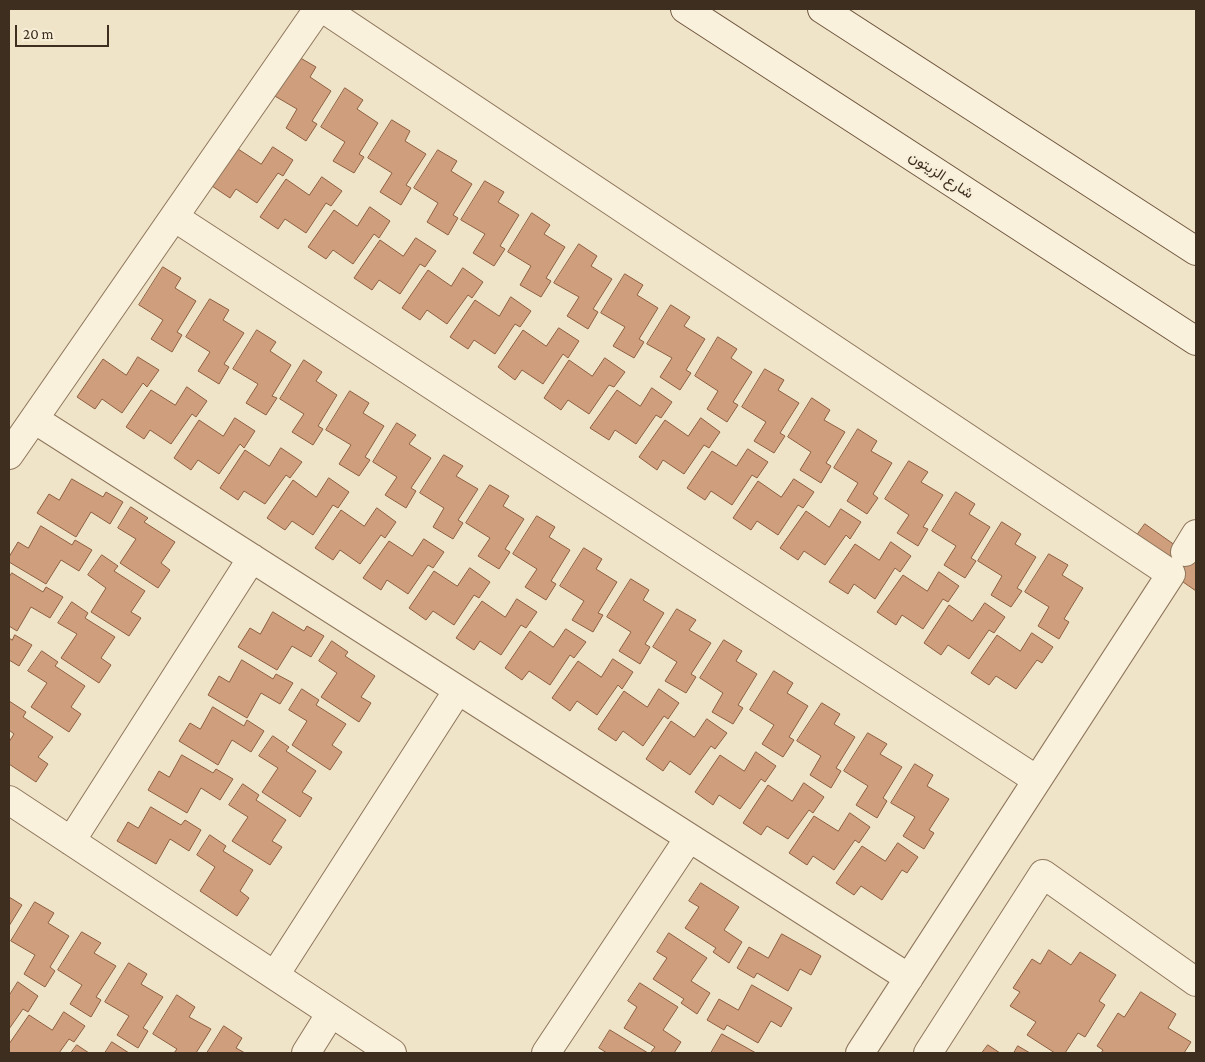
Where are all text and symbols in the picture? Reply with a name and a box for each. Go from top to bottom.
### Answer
scale bar [18,15,111,47]
text: 20 m [23,26,54,42]
street label: شارع الزيتون [905,147,977,203]

